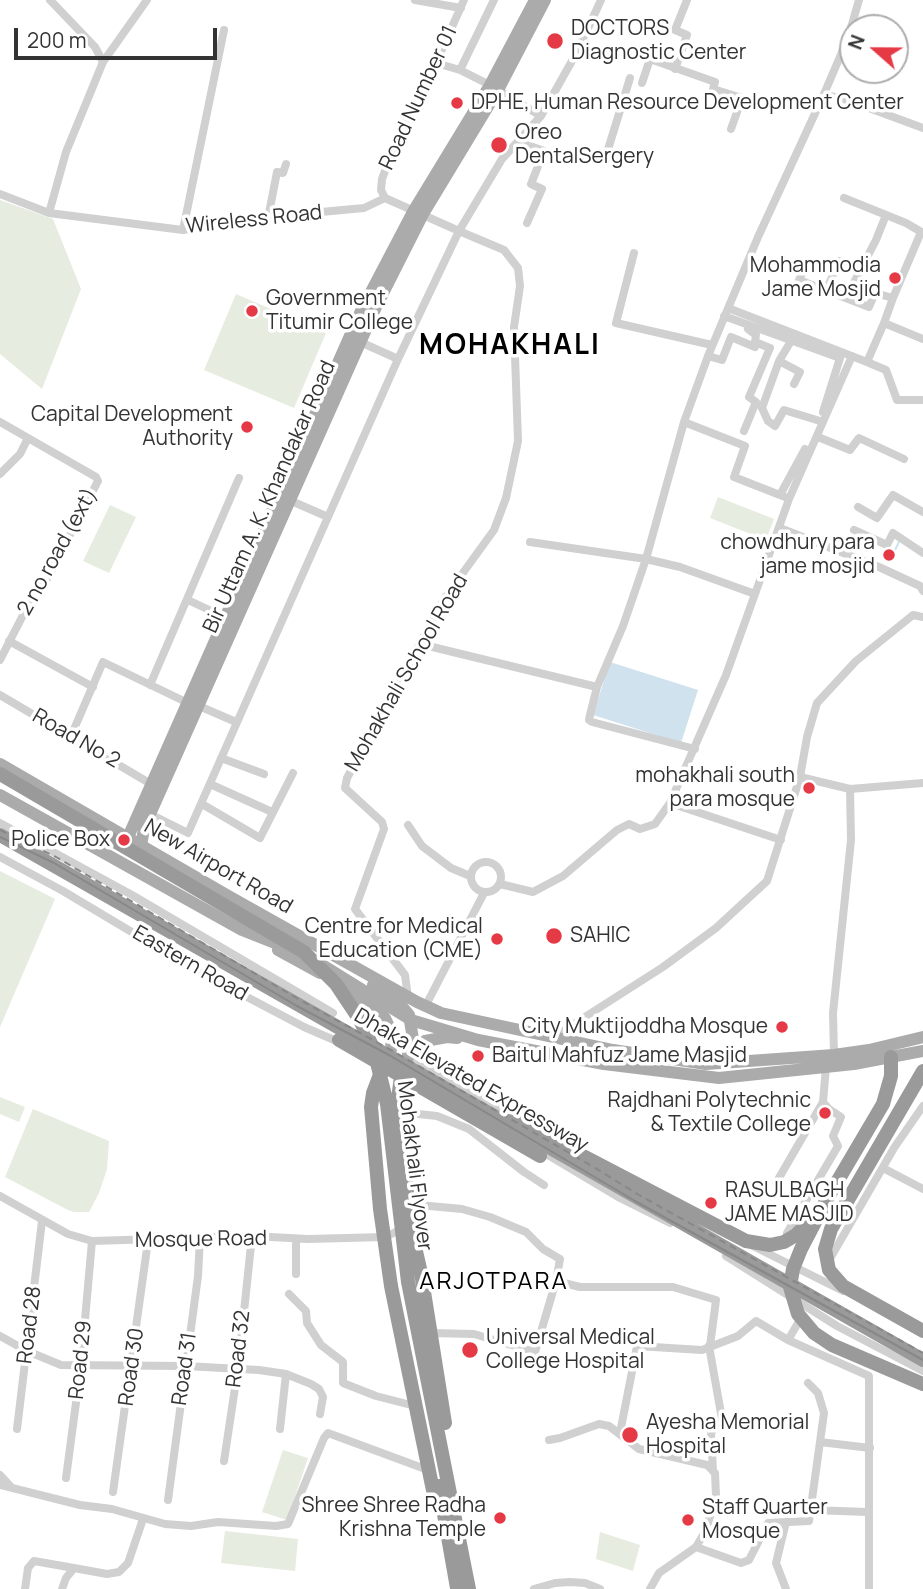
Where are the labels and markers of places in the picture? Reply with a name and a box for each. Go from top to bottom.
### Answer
place label: DOCTORS Diagnostic Center [571,16,746,66]
marker: DOCTORS Diagnostic Center [545,31,565,51]
place label: DPHE, Human Resource Development Center [471,90,904,116]
marker: DPHE, Human Resource Development Center [449,95,465,111]
place label: Oreo DentalSergery [515,120,654,170]
marker: Oreo DentalSergery [489,135,509,155]
place label: Mohammodia Jame Mosjid [750,253,881,303]
marker: Mohammodia Jame Mosjid [887,270,903,286]
place label: Government Titumir College [266,286,413,336]
marker: Government Titumir College [244,303,260,319]
place label: Capital Development Authority [31,402,233,452]
marker: Capital Development Authority [239,419,255,435]
place label: chowdhury para jame mosjid [720,530,875,580]
marker: chowdhury para jame mosjid [881,547,897,563]
place label: mohakhali south para mosque [635,763,795,813]
marker: mohakhali south para mosque [801,780,817,796]
place label: Police Box [11,827,110,853]
marker: Police Box [116,832,132,848]
place label: Centre for Medical Education (CME) [305,914,483,964]
place label: SAHIC [570,923,631,949]
marker: SAHIC [544,926,564,946]
marker: Centre for Medical Education (CME) [489,931,505,947]
place label: City Muktijoddha Mosque [522,1014,768,1040]
marker: City Muktijoddha Mosque [774,1019,790,1035]
place label: Baitul Mahfuz Jame Masjid [492,1043,747,1069]
marker: Baitul Mahfuz Jame Masjid [470,1048,486,1064]
place label: Rajdhani Polytechnic & Textile College [607,1088,811,1138]
marker: Rajdhani Polytechnic & Textile College [817,1105,833,1121]
place label: RASULBAGH JAME MASJID [725,1178,854,1228]
marker: RASULBAGH JAME MASJID [703,1195,719,1211]
place label: Universal Medical College Hospital [486,1325,655,1375]
marker: Universal Medical College Hospital [460,1340,480,1360]
place label: Ayesha Memorial Hospital [646,1410,809,1460]
marker: Ayesha Memorial Hospital [620,1425,640,1445]
place label: Shree Shree Radha Krishna Temple [301,1493,486,1543]
place label: Staff Quarter Mosque [702,1495,828,1545]
marker: Shree Shree Radha Krishna Temple [492,1510,508,1526]
marker: Staff Quarter Mosque [680,1512,696,1528]

